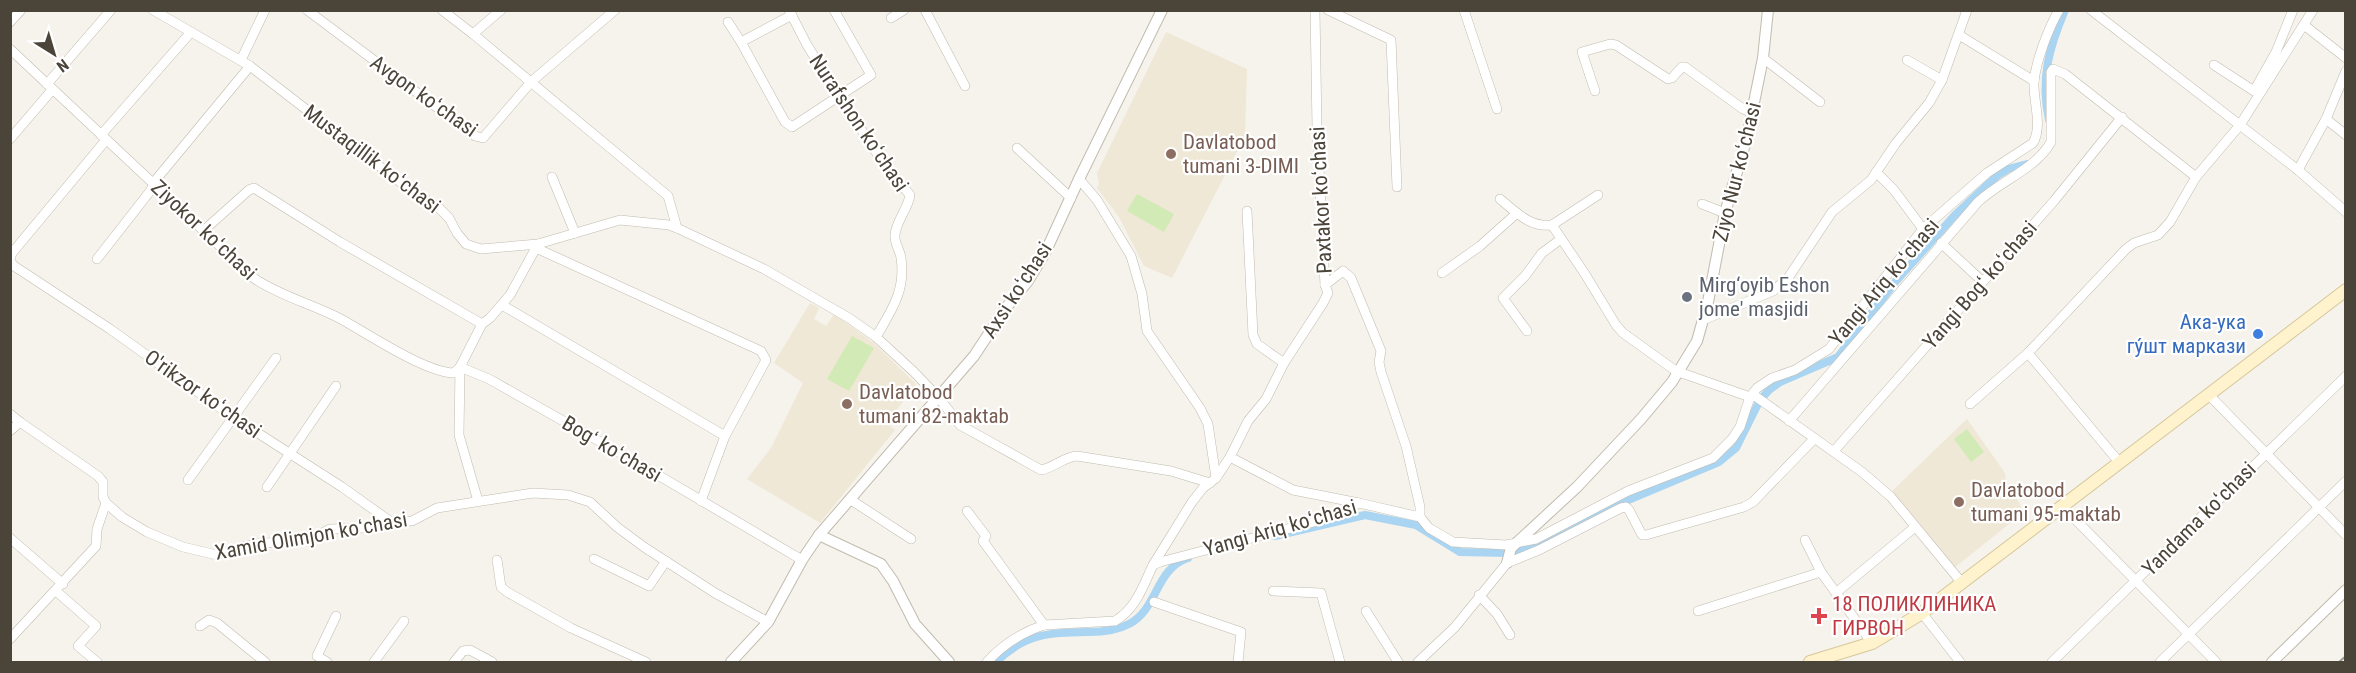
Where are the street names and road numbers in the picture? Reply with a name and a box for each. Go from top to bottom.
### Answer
street label: Avgon koʻchasi [366,50,482,142]
street label: Nurafshon koʻchasi [804,50,914,196]
street label: Mustaqillik koʻchasi [299,100,445,218]
street label: Ziyo Nur koʻchasi [1708,100,1766,244]
street label: Paxtakor koʻchasi [1305,126,1337,274]
street label: Ziyokor koʻchasi [146,175,262,285]
street label: Yangi Ariq koʻchasi [1824,214,1944,350]
street label: Yangi Bogʻ koʻchasi [1918,216,2042,354]
street label: Axsi koʻchasi [977,238,1057,342]
street label: O'rikzor koʻchasi [140,345,266,443]
street label: Bogʻ koʻchasi [558,411,666,487]
street label: Yandama koʻchasi [2137,457,2261,581]
street label: Yangi Ariq koʻchasi [1201,495,1359,561]
street label: Xamid Olimjon koʻchasi [213,507,409,565]

